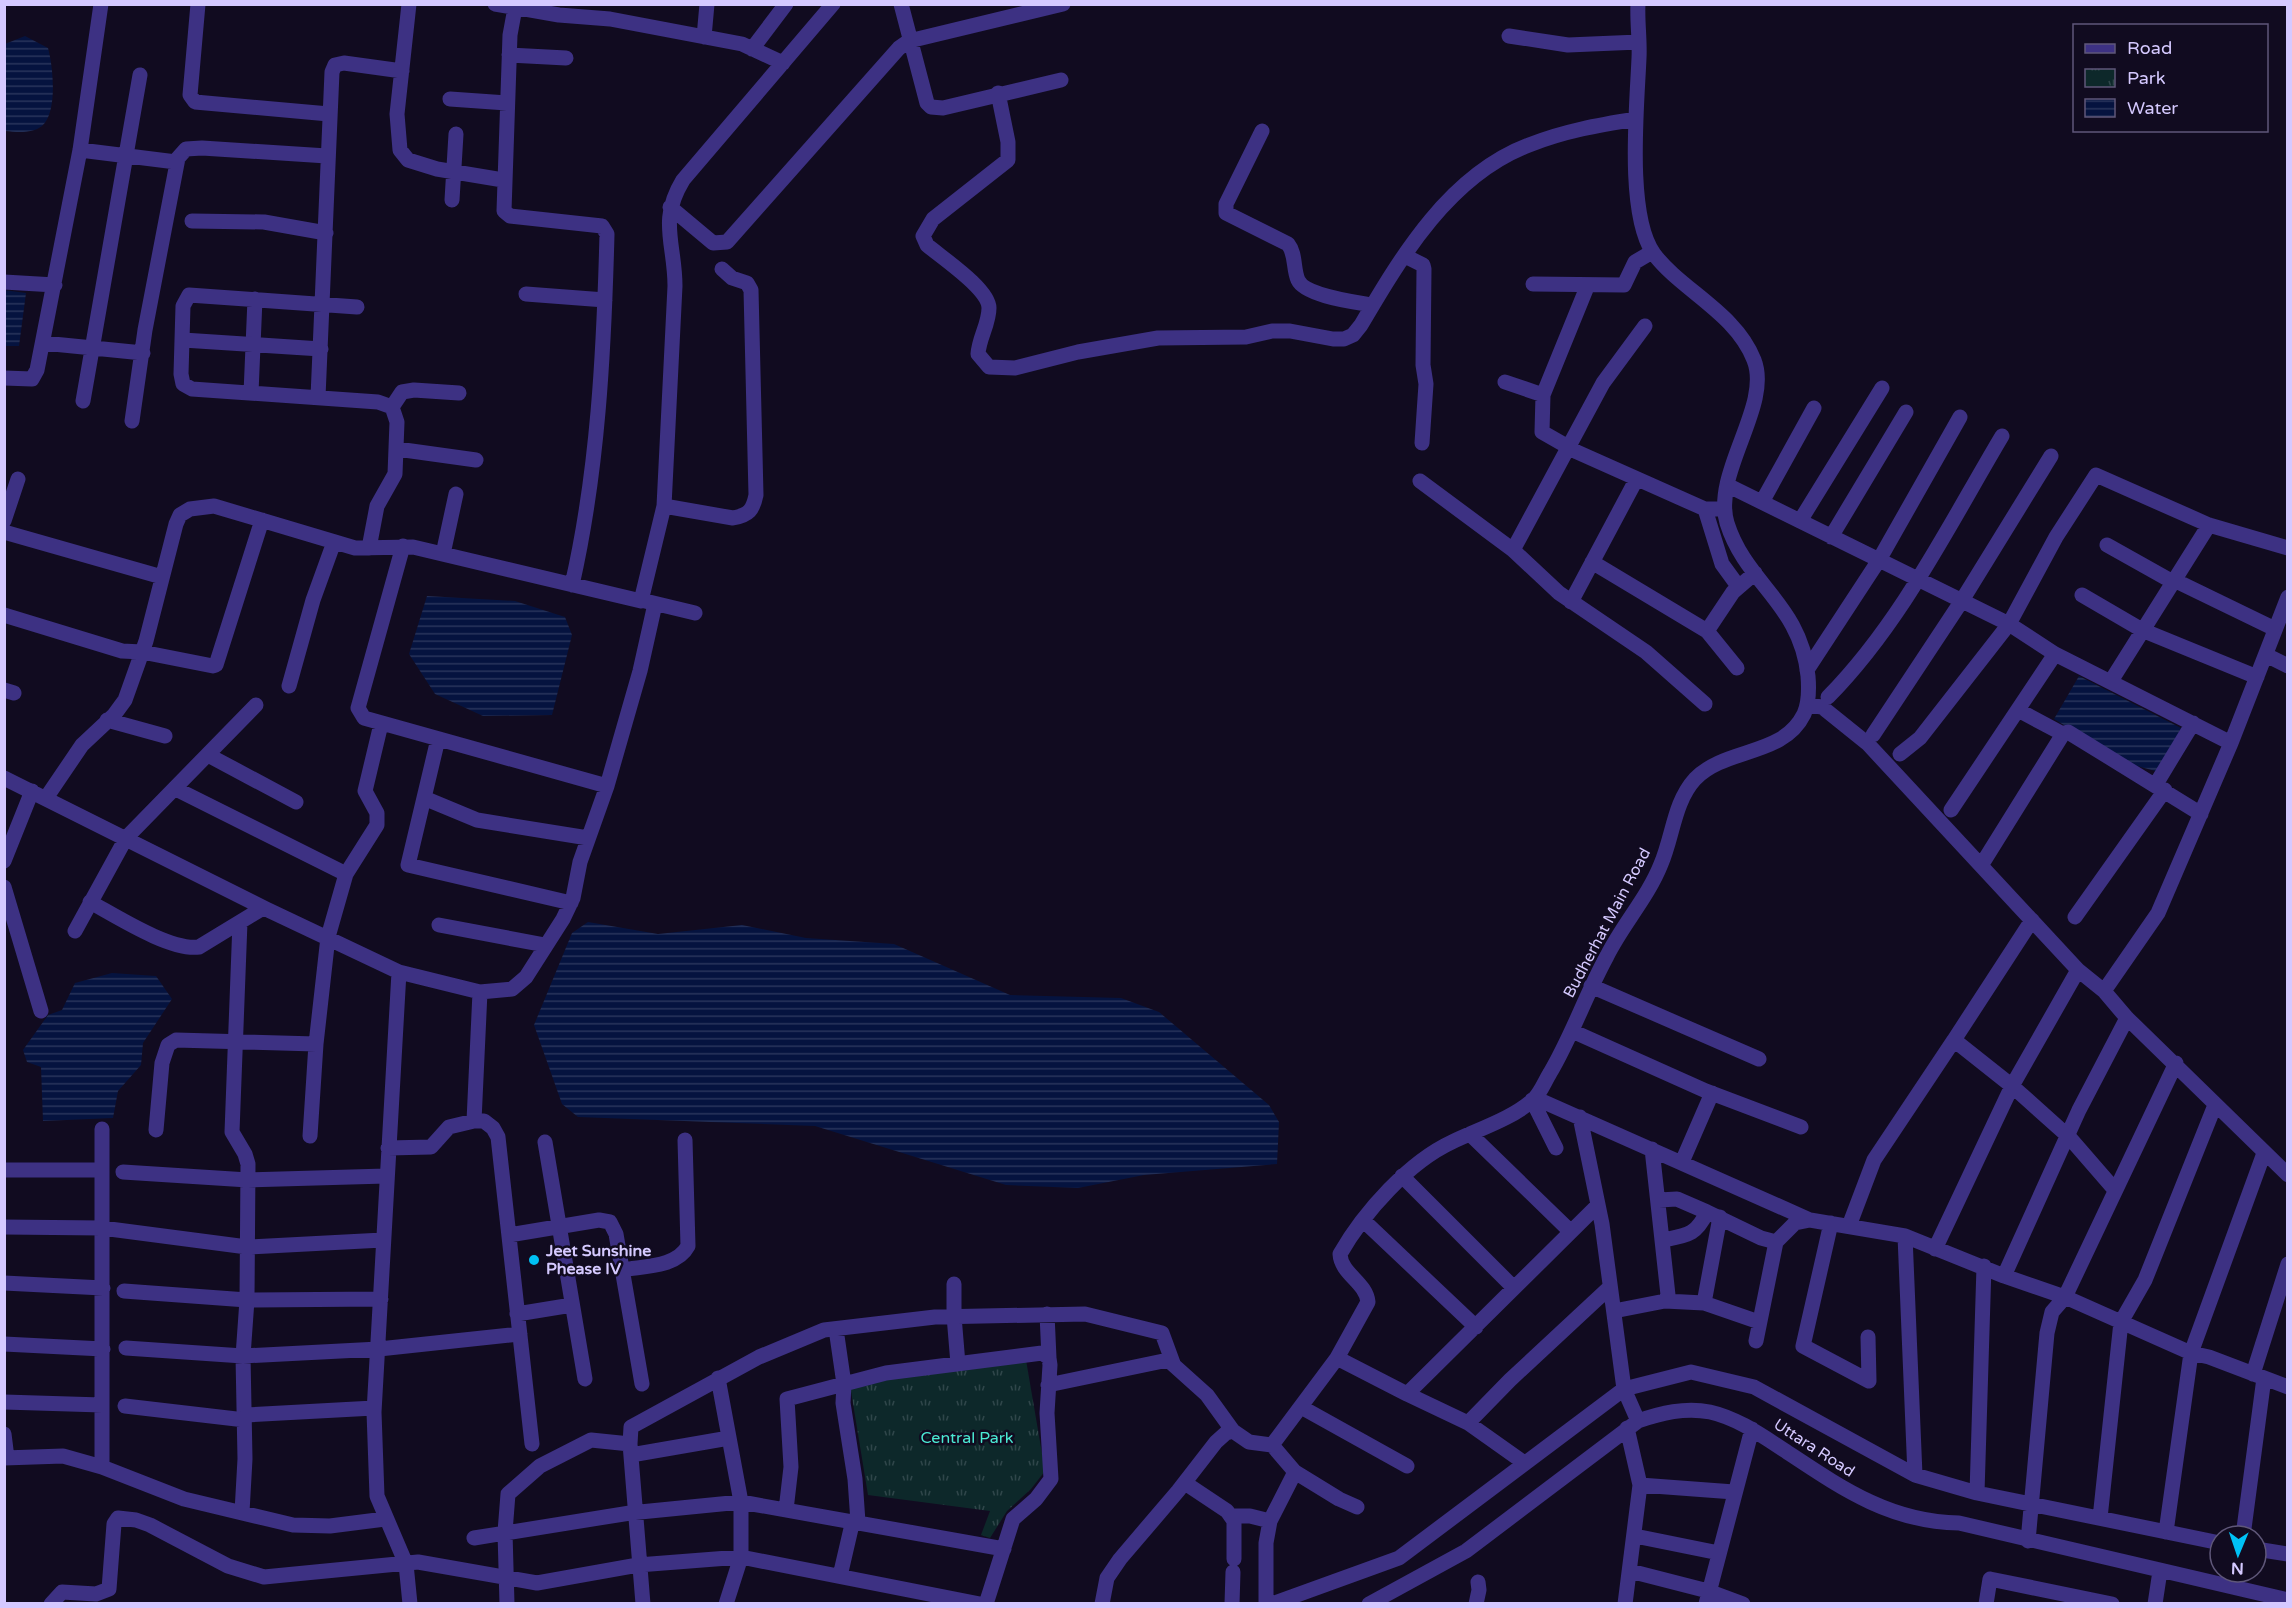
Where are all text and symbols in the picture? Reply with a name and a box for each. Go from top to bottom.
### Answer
legend [2073,24,2268,132]
text: Road [2127,37,2172,59]
text: Park [2127,67,2166,89]
text: Water [2127,97,2178,119]
street label: Budherhat Main Road [1559,845,1655,1001]
place label: Jeet Sunshine Phease IV [545,1241,651,1279]
marker: Jeet Sunshine Phease IV [527,1253,541,1267]
street label: Uttara Road [1770,1414,1858,1482]
park label: Central Park [920,1428,1014,1448]
north arrow [2208,1524,2268,1584]
text: N [2231,1558,2244,1578]

